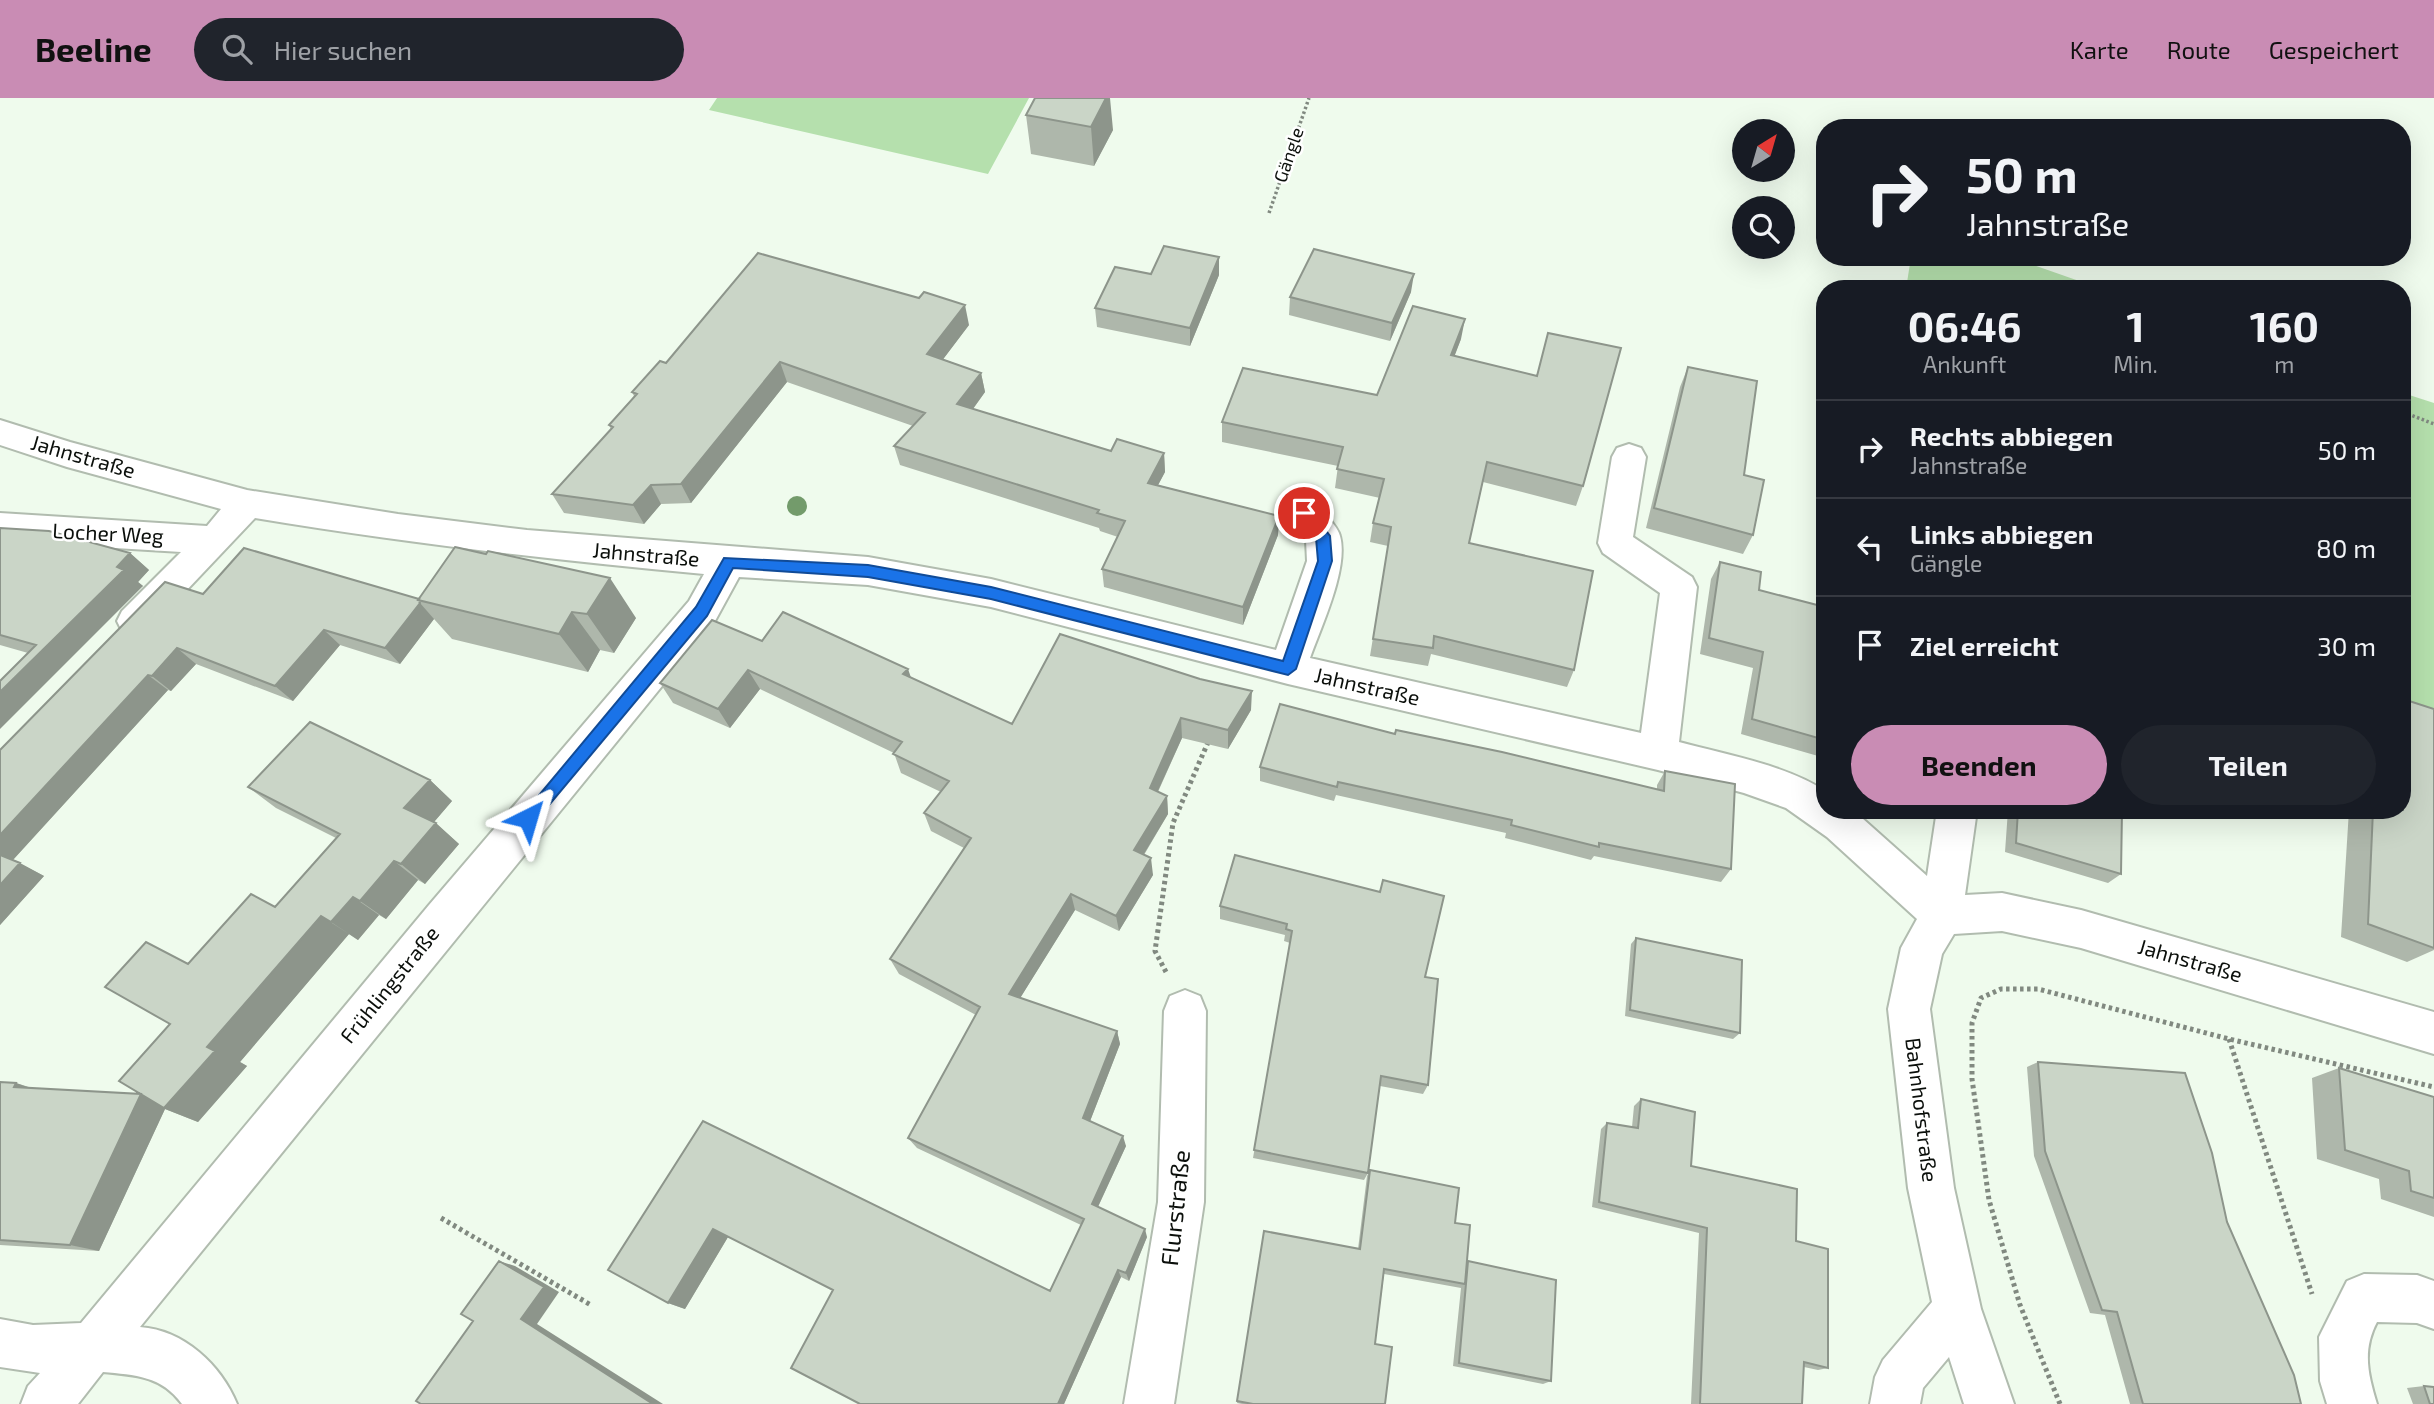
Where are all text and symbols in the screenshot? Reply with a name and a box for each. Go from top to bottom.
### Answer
search box [194,18,684,81]
text: Beeline [35,29,152,69]
icon: search [218,30,256,68]
text: Hier suchen [274,34,412,65]
text: Karte [2070,35,2129,64]
text: Route [2167,35,2231,64]
text: Gespeichert [2269,35,2399,64]
north arrow [1732,119,1796,182]
map controls [1732,119,1795,259]
street label: Gängle [1268,124,1308,185]
text: 50 m [1966,144,2078,203]
icon: right [1851,147,1942,238]
button: search [1732,196,1795,259]
text: Jahnstraße [1966,204,2129,242]
text: 06:46 [1908,300,2021,350]
text: 1 [2126,300,2145,350]
text: 160 [2250,300,2319,350]
text: Ankunft [1923,350,2006,378]
text: Min. [2113,350,2158,378]
text: m [2274,350,2294,378]
text: Rechts abbiegen [1910,420,2113,451]
street label: Jahnstraße [28,429,138,482]
icon: right [1851,430,1889,468]
text: 50 m [2318,434,2376,465]
text: Jahnstraße [1910,451,2027,479]
pin [1274,483,1334,543]
icon: arrive [1285,494,1323,532]
street label: Locher Weg [52,517,165,548]
text: Links abbiegen [1910,518,2094,549]
icon: left [1851,528,1889,566]
text: 80 m [2316,532,2376,563]
street label: Jahnstraße [592,536,701,571]
text: Gängle [1910,549,1982,577]
icon: arrive [1851,626,1889,664]
text: Ziel erreicht [1910,630,2059,661]
text: 30 m [2317,630,2376,661]
street label: Jahnstraße [1312,661,1422,710]
button: Beenden [1851,725,2107,805]
button: Teilen [2121,725,2376,805]
position arrow [491,781,565,855]
street label: Frühlingstraße [334,921,444,1047]
street label: Jahnstraße [2135,933,2245,986]
street label: Bahnhofstraße [1901,1036,1944,1183]
street label: Flurstraße [1154,1148,1195,1267]

